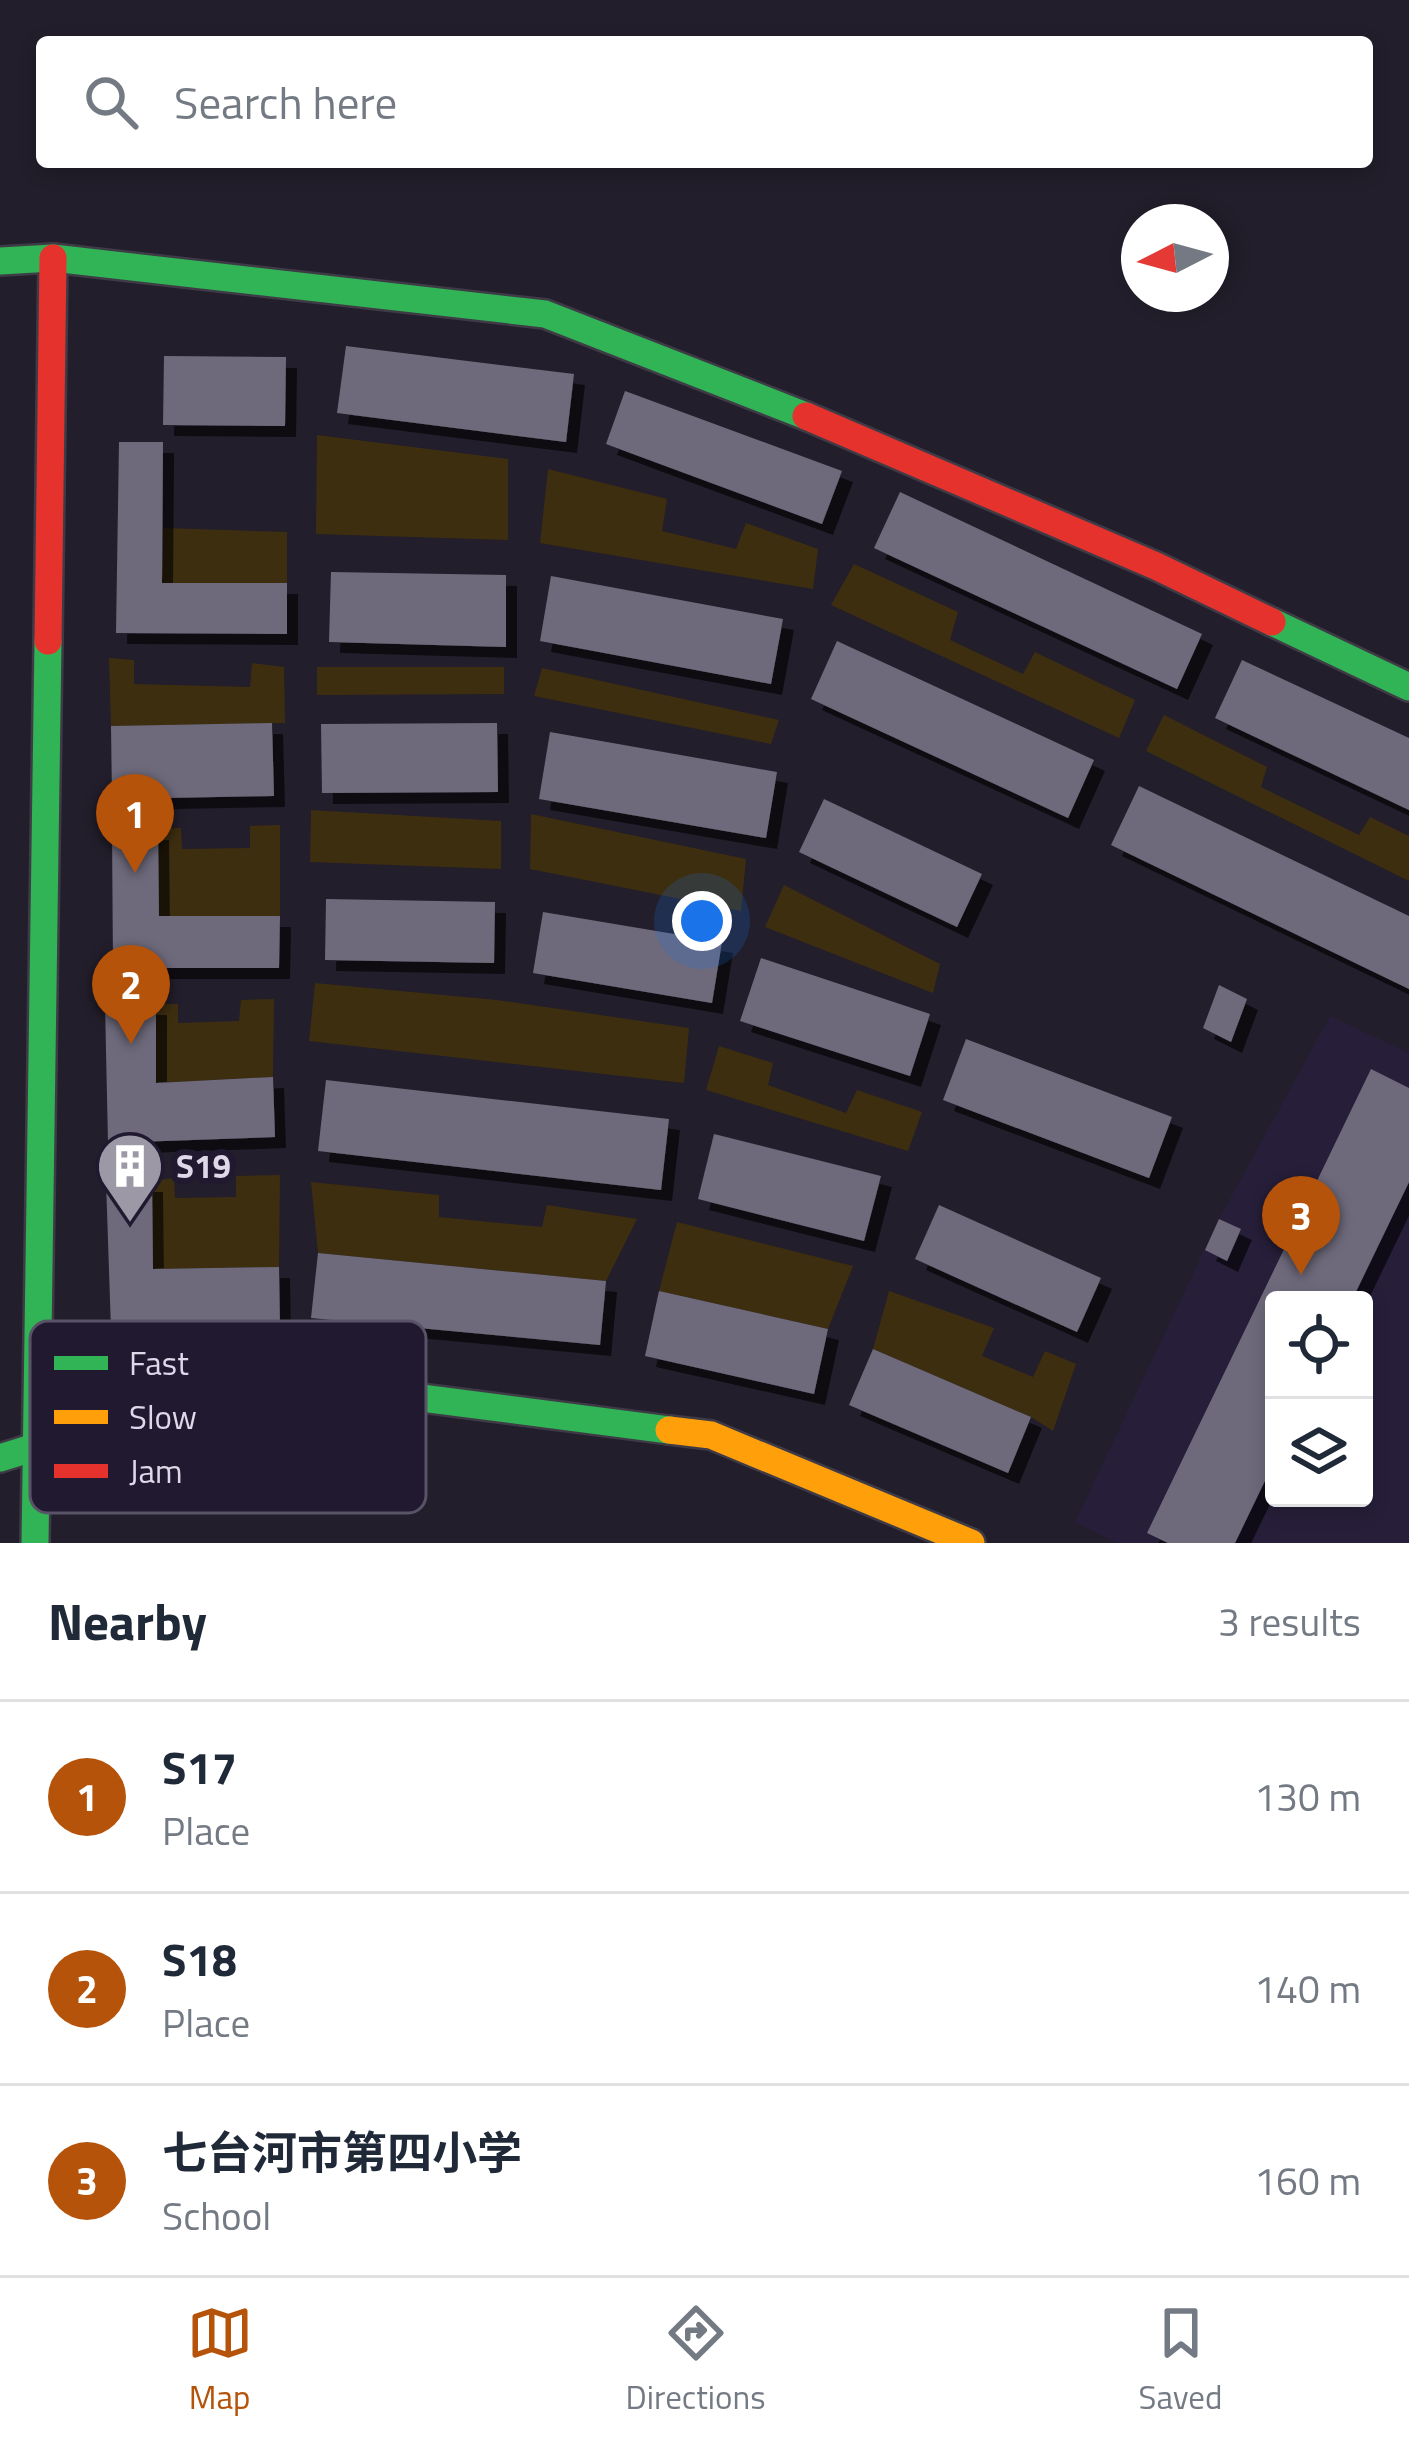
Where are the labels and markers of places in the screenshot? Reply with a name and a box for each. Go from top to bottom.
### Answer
pin: 1 [96,774,174,873]
pin: 2 [92,945,170,1044]
building icon: S19 [95,1131,165,1225]
place label: S19 [176,1141,231,1191]
pin: 3 [1262,1176,1340,1275]

